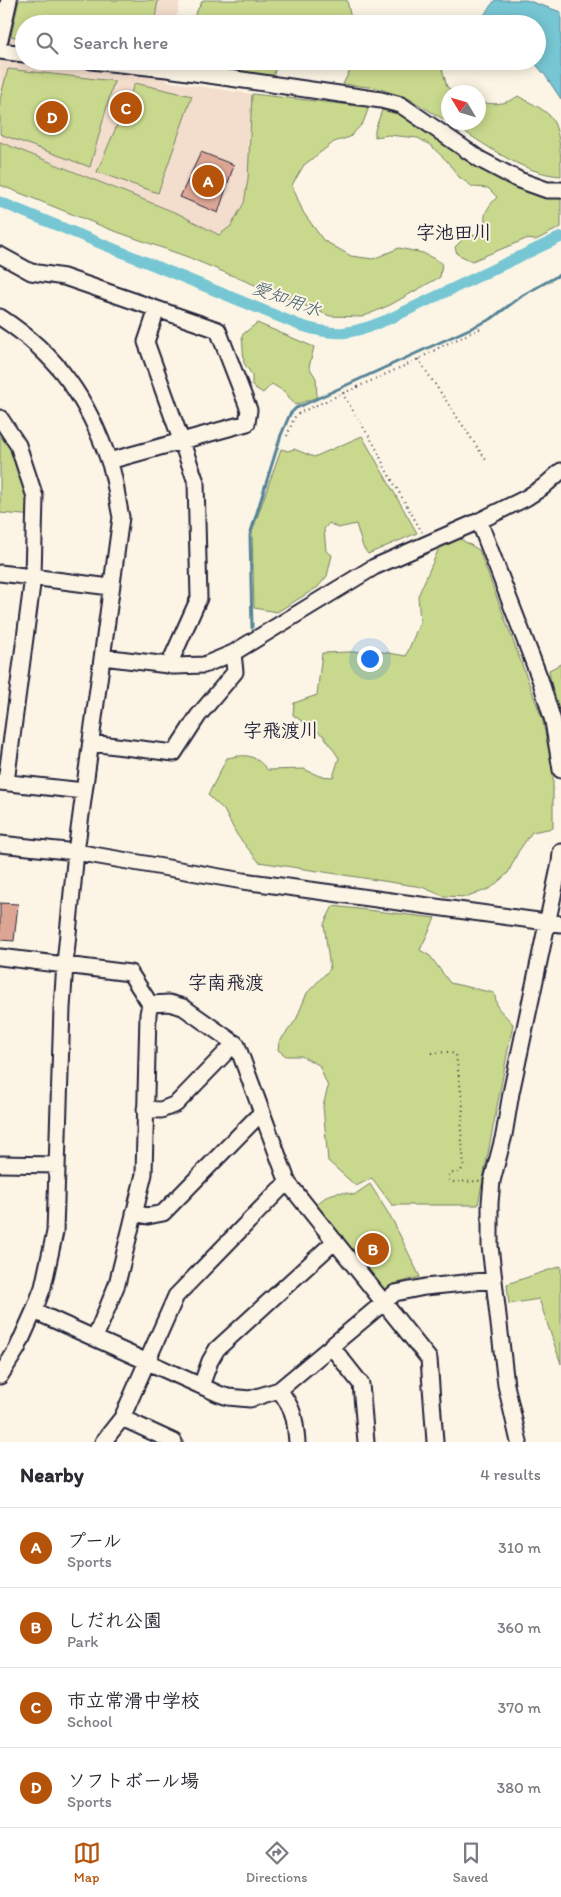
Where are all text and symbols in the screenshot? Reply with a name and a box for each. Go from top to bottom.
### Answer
search box [15,15,546,70]
icon: search [33,29,61,57]
text: Search here [73,31,168,54]
north arrow [441,85,486,130]
pin: C [110,89,142,127]
pin: D [36,98,68,136]
pin: A [192,162,224,200]
district label: 字池田川 [416,221,492,244]
water label: 愛知用水 [249,276,325,322]
your location [357,646,383,672]
district label: 字飛渡川 [243,719,319,742]
district label: 字南飛渡 [188,971,264,994]
pin: B [357,1230,389,1268]
text: Nearby [20,1462,84,1487]
text: 4 results [480,1465,541,1484]
text: プール [67,1529,122,1552]
text: A [31,1538,41,1557]
text: 310 m [498,1538,541,1557]
text: Sports [67,1552,112,1571]
text: しだれ公園 [67,1609,162,1632]
text: B [31,1618,41,1637]
text: 360 m [497,1618,541,1637]
text: Park [67,1632,98,1651]
text: 市立常滑中学校 [67,1689,200,1712]
text: C [31,1698,41,1717]
text: 370 m [497,1698,541,1717]
text: School [67,1712,113,1731]
text: ソフトボール場 [67,1769,199,1792]
text: D [31,1778,41,1797]
text: 380 m [497,1778,541,1797]
text: Sports [67,1792,112,1811]
tab: Map [73,1839,101,1886]
tab: Directions [246,1839,307,1886]
tab: Saved [453,1839,488,1886]

